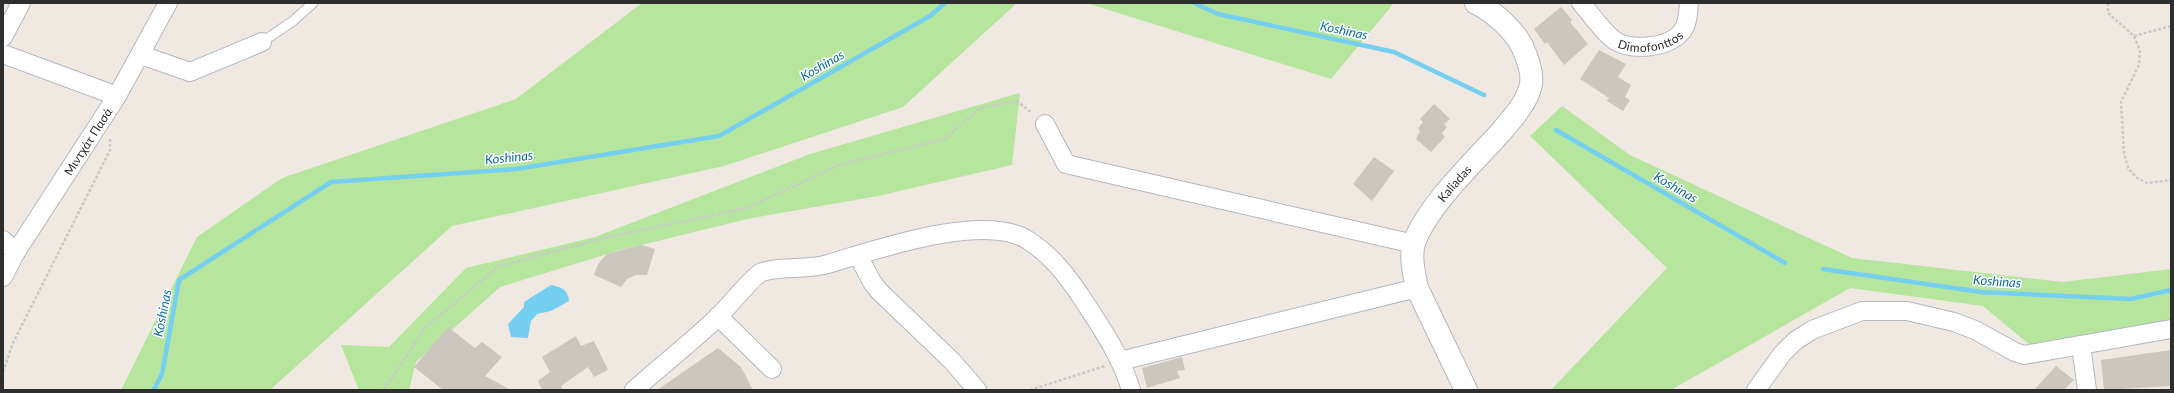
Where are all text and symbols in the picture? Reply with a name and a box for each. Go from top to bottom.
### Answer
water label: Koshinas [1319,17,1369,43]
street label: Dimofonttos [1616,27,1686,55]
water label: Koshinas [797,46,847,84]
street label: Μιντχάτ Πασά [60,104,115,178]
water label: Koshinas [484,147,534,167]
street label: Kaliadas [1434,162,1474,204]
water label: Koshinas [1651,168,1701,206]
water label: Koshinas [1972,271,2022,291]
water label: Koshinas [150,288,174,338]

